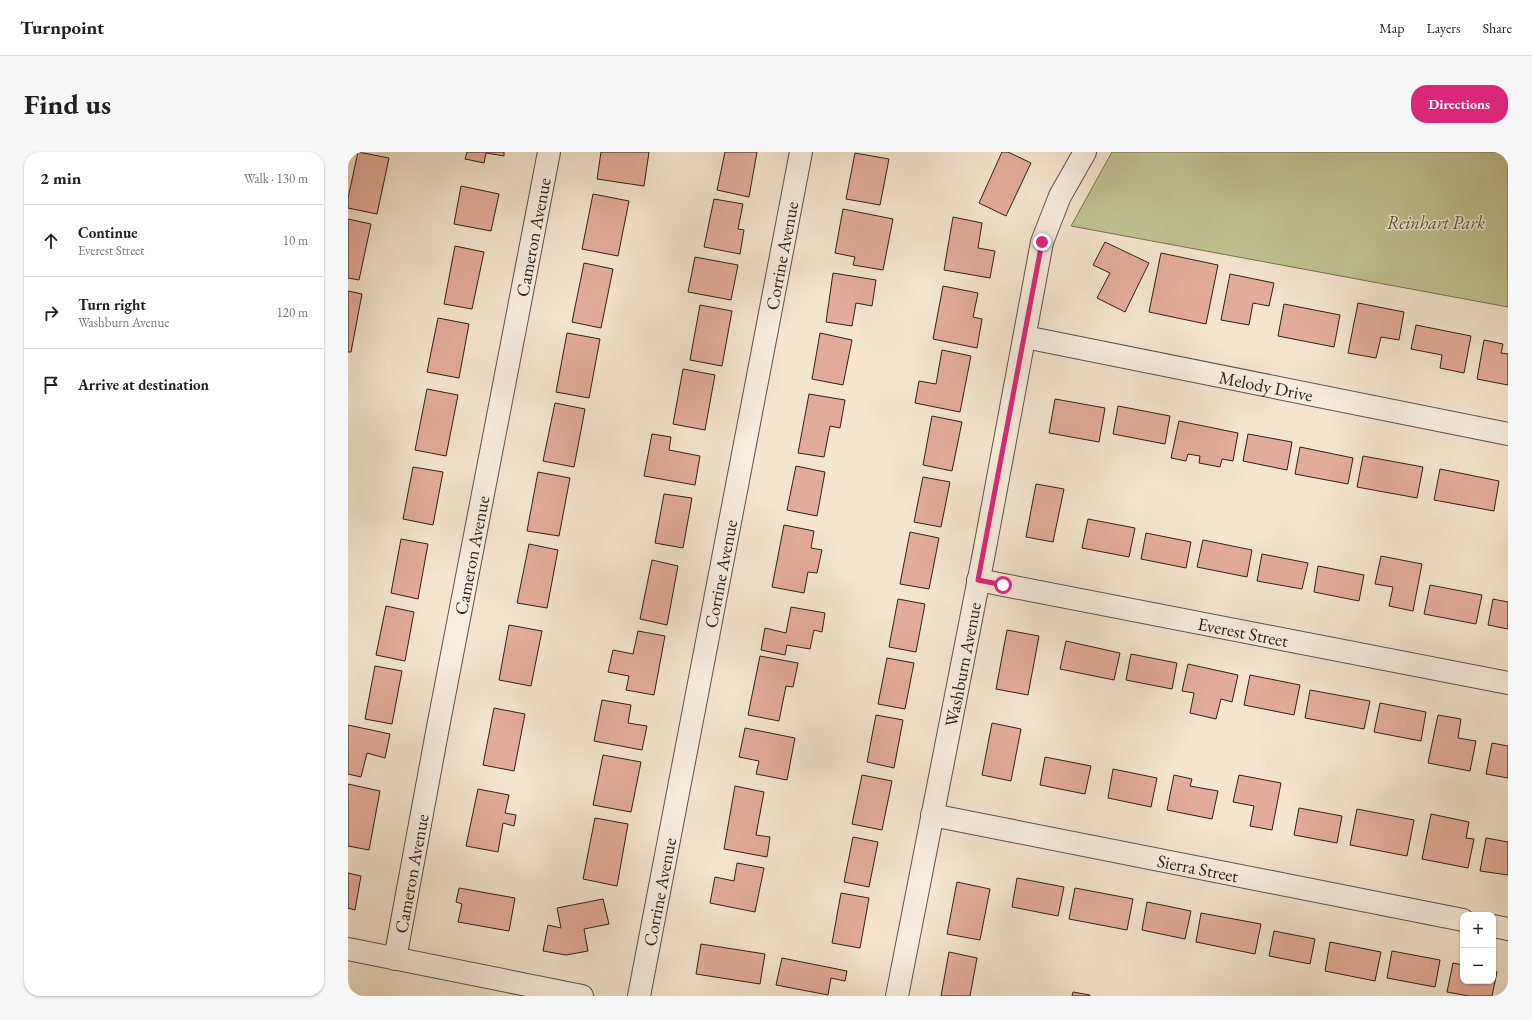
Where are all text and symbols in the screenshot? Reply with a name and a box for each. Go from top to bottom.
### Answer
text: Turnpoint [20,15,104,40]
text: Map [1379,19,1404,37]
text: Layers [1426,19,1461,37]
text: Share [1483,19,1512,37]
button: Directions [1411,85,1508,123]
text: Find us [24,86,111,122]
text: 2 min [40,167,81,189]
text: Walk · 130 m [244,170,308,187]
street label: Cameron Avenue [510,176,555,298]
street label: Corrine Avenue [759,199,803,312]
park label: Reinhart Park [1387,211,1485,234]
text: Continue [78,223,138,242]
icon: ahead [40,230,62,252]
text: 10 m [283,232,308,249]
route end [1033,233,1051,251]
text: Everest Street [78,242,144,259]
text: Turn right [78,295,146,314]
icon: right [40,302,62,324]
text: 120 m [277,304,308,321]
text: Washburn Avenue [78,314,169,331]
street label: Melody Drive [1217,365,1315,406]
icon: arrive [40,374,62,396]
text: Arrive at destination [78,375,209,394]
street label: Cameron Avenue [448,494,494,617]
street label: Corrine Avenue [698,518,742,630]
route start [994,576,1012,594]
street label: Washburn Avenue [939,600,986,729]
street label: Everest Street [1196,611,1291,652]
street label: Cameron Avenue [389,812,433,935]
street label: Corrine Avenue [637,836,681,948]
street label: Sierra Street [1155,848,1241,887]
map controls [1460,912,1496,984]
button: + [1460,912,1496,948]
button: − [1460,948,1496,984]

